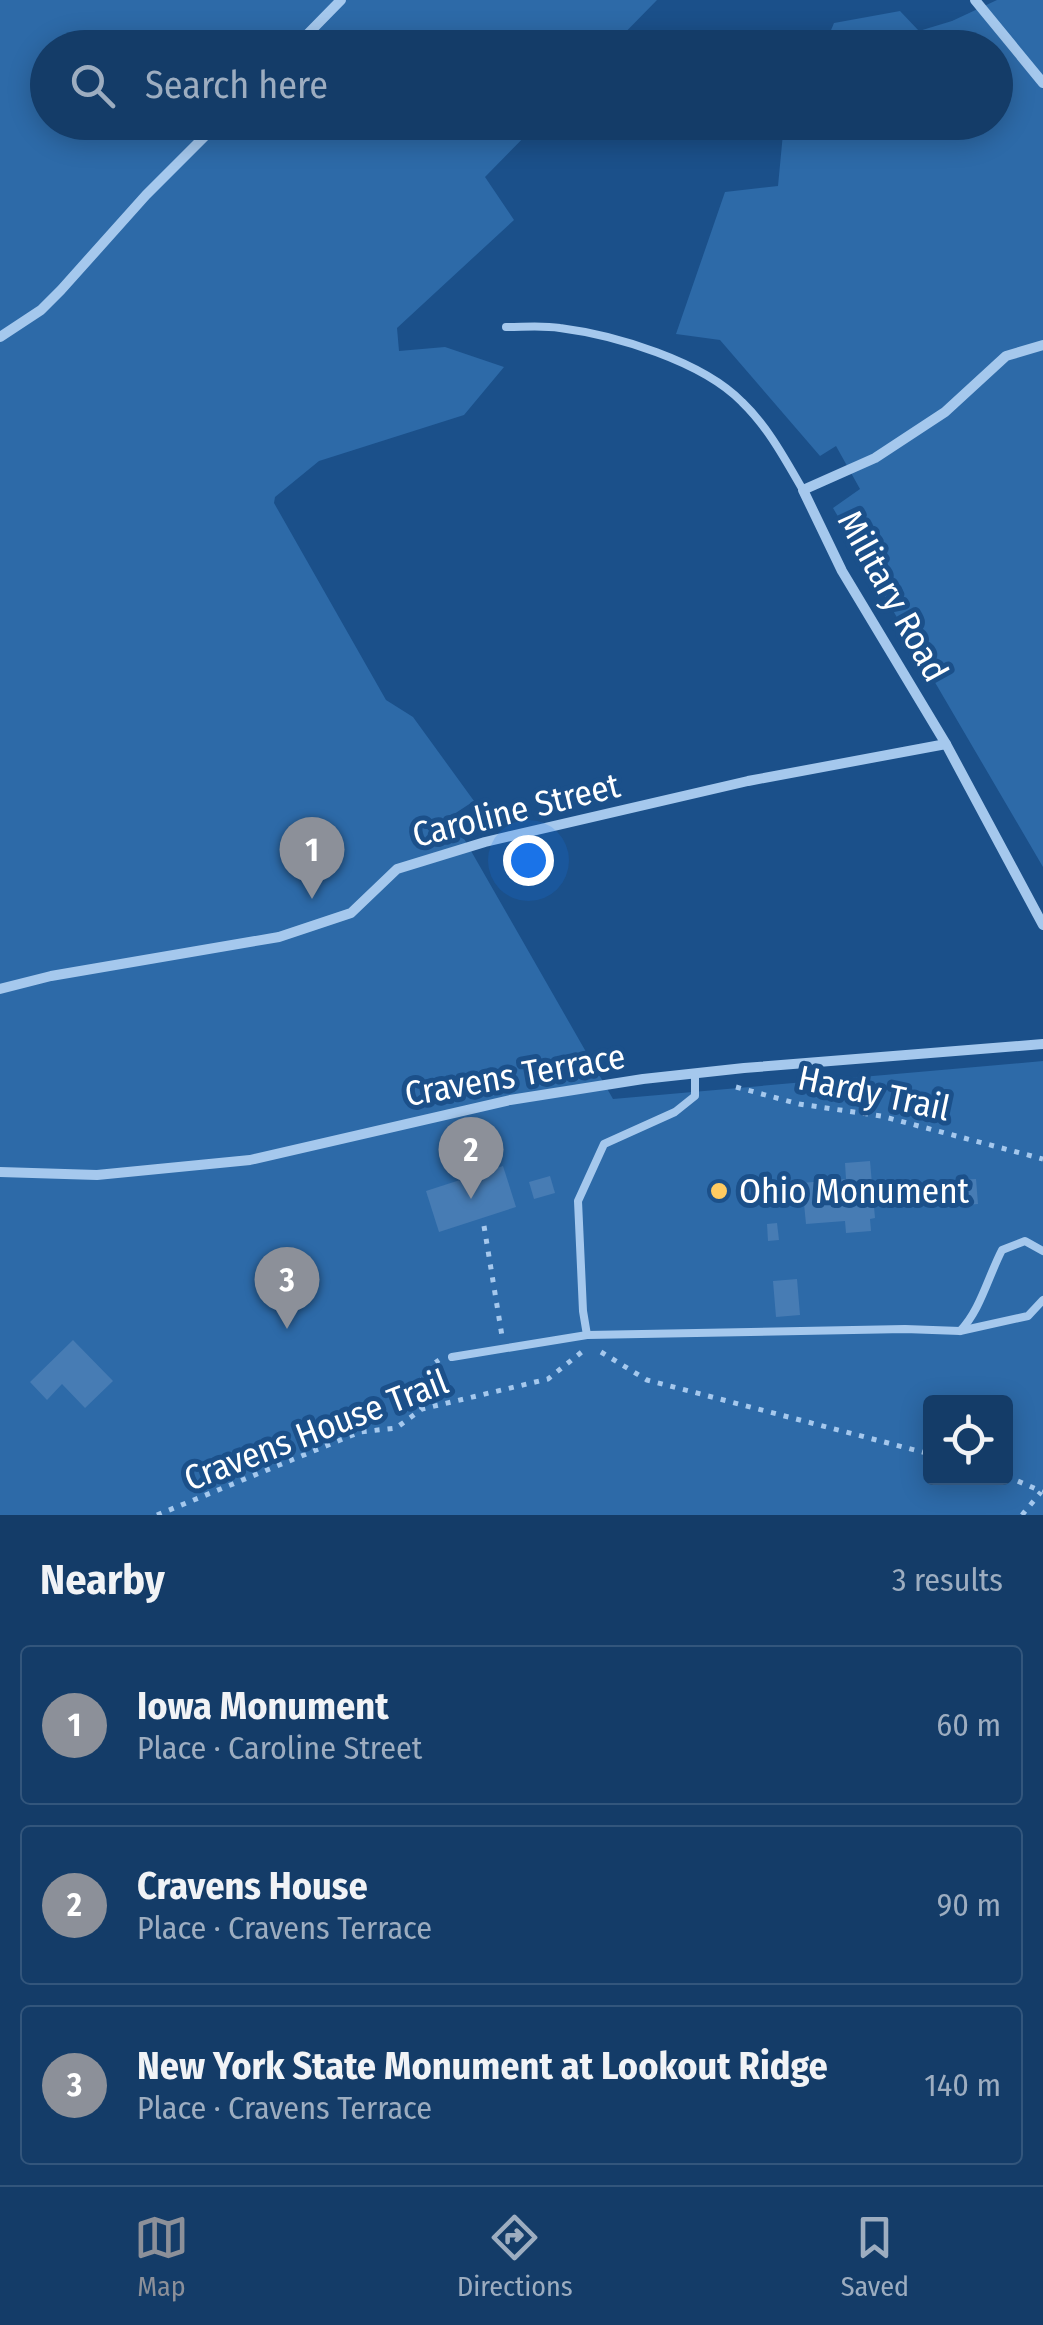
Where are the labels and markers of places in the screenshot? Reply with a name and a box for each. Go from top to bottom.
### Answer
pin: 1 [280,816,344,899]
pin: 2 [438,1116,504,1199]
place label: Ohio Monument [739,1170,970,1212]
marker: Ohio Monument [708,1180,730,1202]
pin: 3 [254,1246,320,1329]

